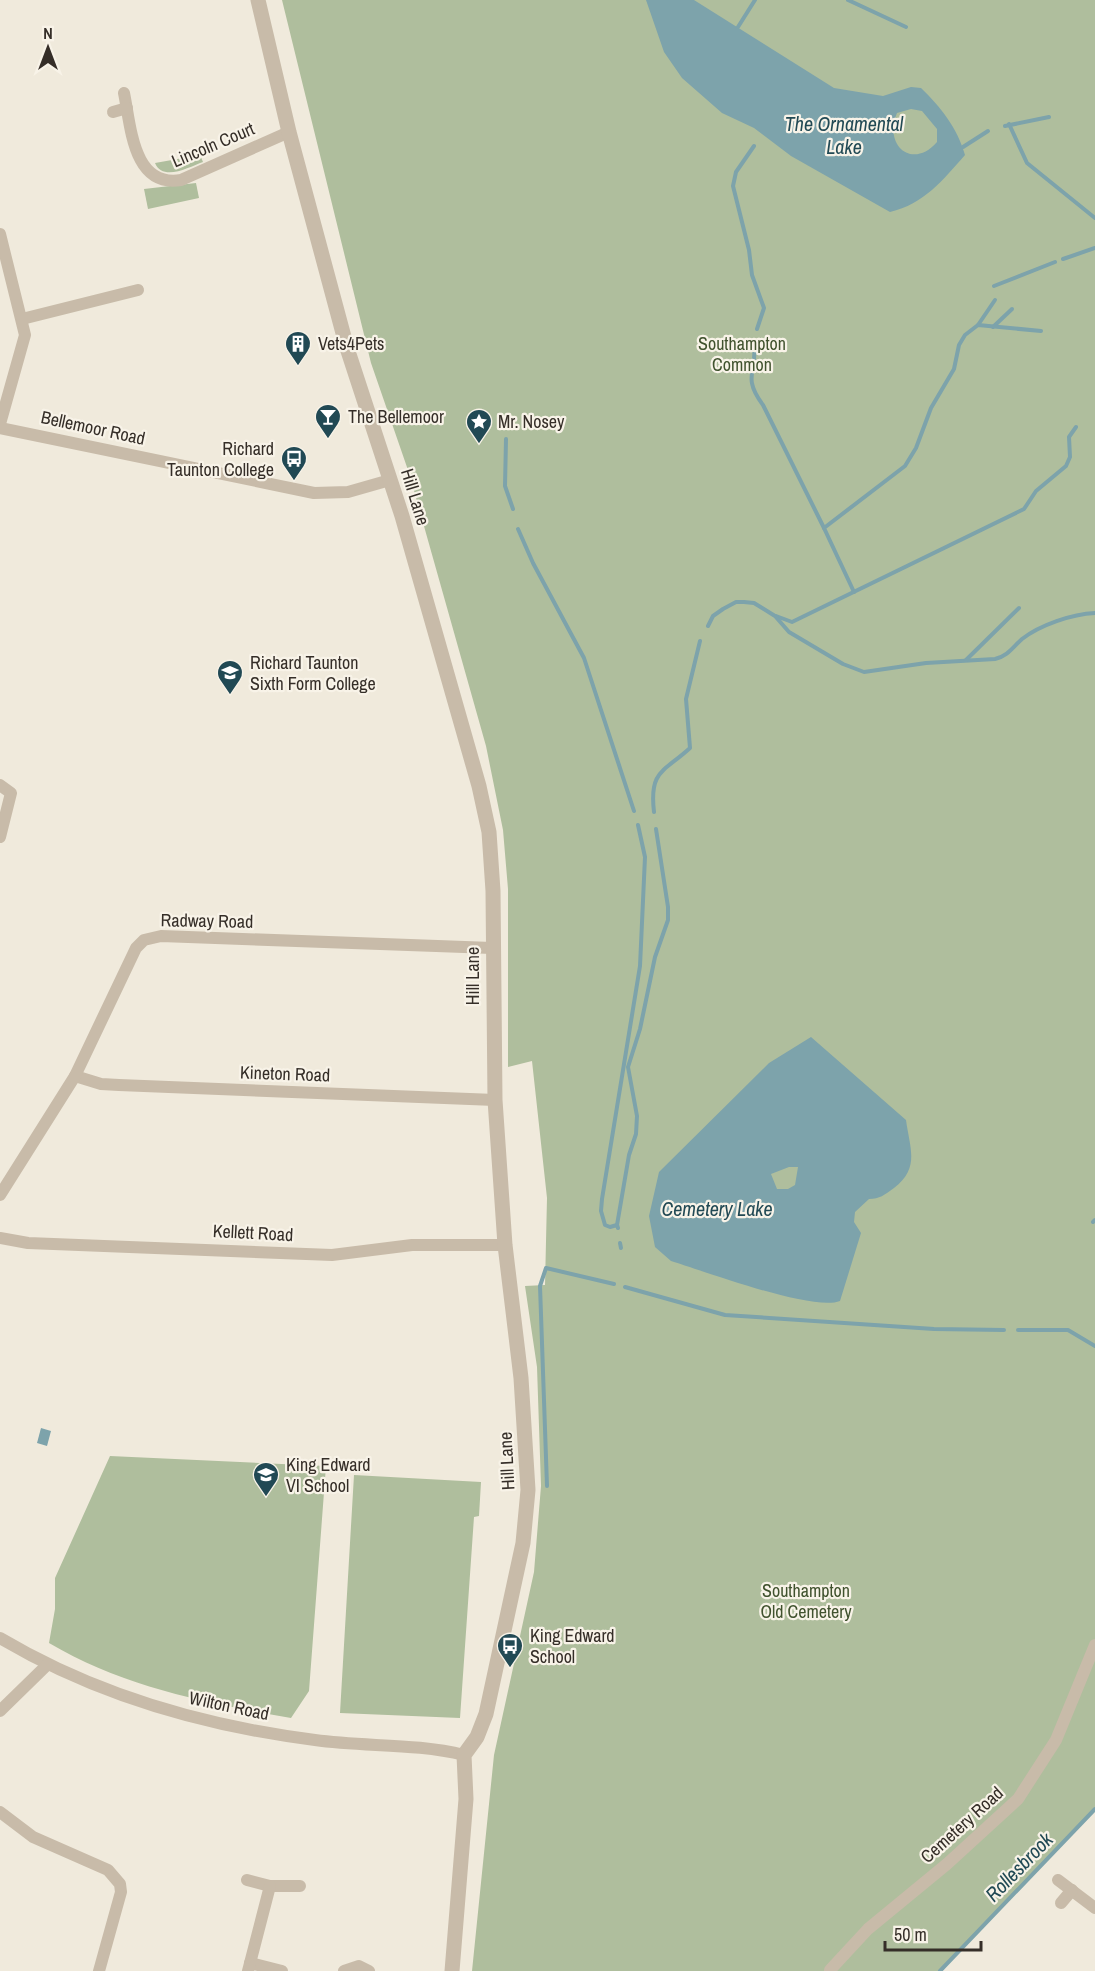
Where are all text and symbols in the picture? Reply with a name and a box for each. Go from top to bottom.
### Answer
north arrow [18,18,78,78]
text: N [43,22,53,44]
water label: The Ornamental Lake [785,110,904,160]
street label: Lincoln Court [168,116,258,173]
building icon: Vets4Pets [283,329,313,367]
place label: Vets4Pets [318,331,384,356]
park label: Southampton Common [698,331,786,377]
bar icon: The Bellemoor [313,402,343,440]
street label: Bellemoor Road [39,404,147,451]
place label: The Bellemoor [348,404,444,429]
place icon: Mr. Nosey [464,407,494,445]
place label: Mr. Nosey [498,409,565,434]
place label: Richard Taunton College [167,436,274,482]
bus stop icon: Richard Taunton College [279,444,309,482]
street label: Hill Lane [395,465,436,528]
place label: Richard Taunton Sixth Form College [250,650,376,696]
school or university icon: Richard Taunton Sixth Form College [215,658,245,696]
street label: Radway Road [160,907,254,934]
street label: Hill Lane [460,947,485,1005]
street label: Kineton Road [239,1059,331,1088]
water label: Cemetery Lake [661,1195,773,1222]
street label: Kellett Road [212,1218,294,1247]
street label: Hill Lane [492,1431,521,1491]
place label: King Edward VI School [286,1452,371,1498]
school or university icon: King Edward VI School [251,1460,281,1498]
park label: Southampton Old Cemetery [760,1578,852,1624]
place label: King Edward School [530,1623,615,1669]
bus stop icon: King Edward School [495,1631,525,1669]
street label: Wilton Road [187,1685,271,1726]
street label: Cemetery Road [915,1781,1008,1868]
water label: Rollesbrook [979,1826,1059,1907]
scale bar [885,1914,981,1952]
text: 50 m [894,1922,927,1947]

